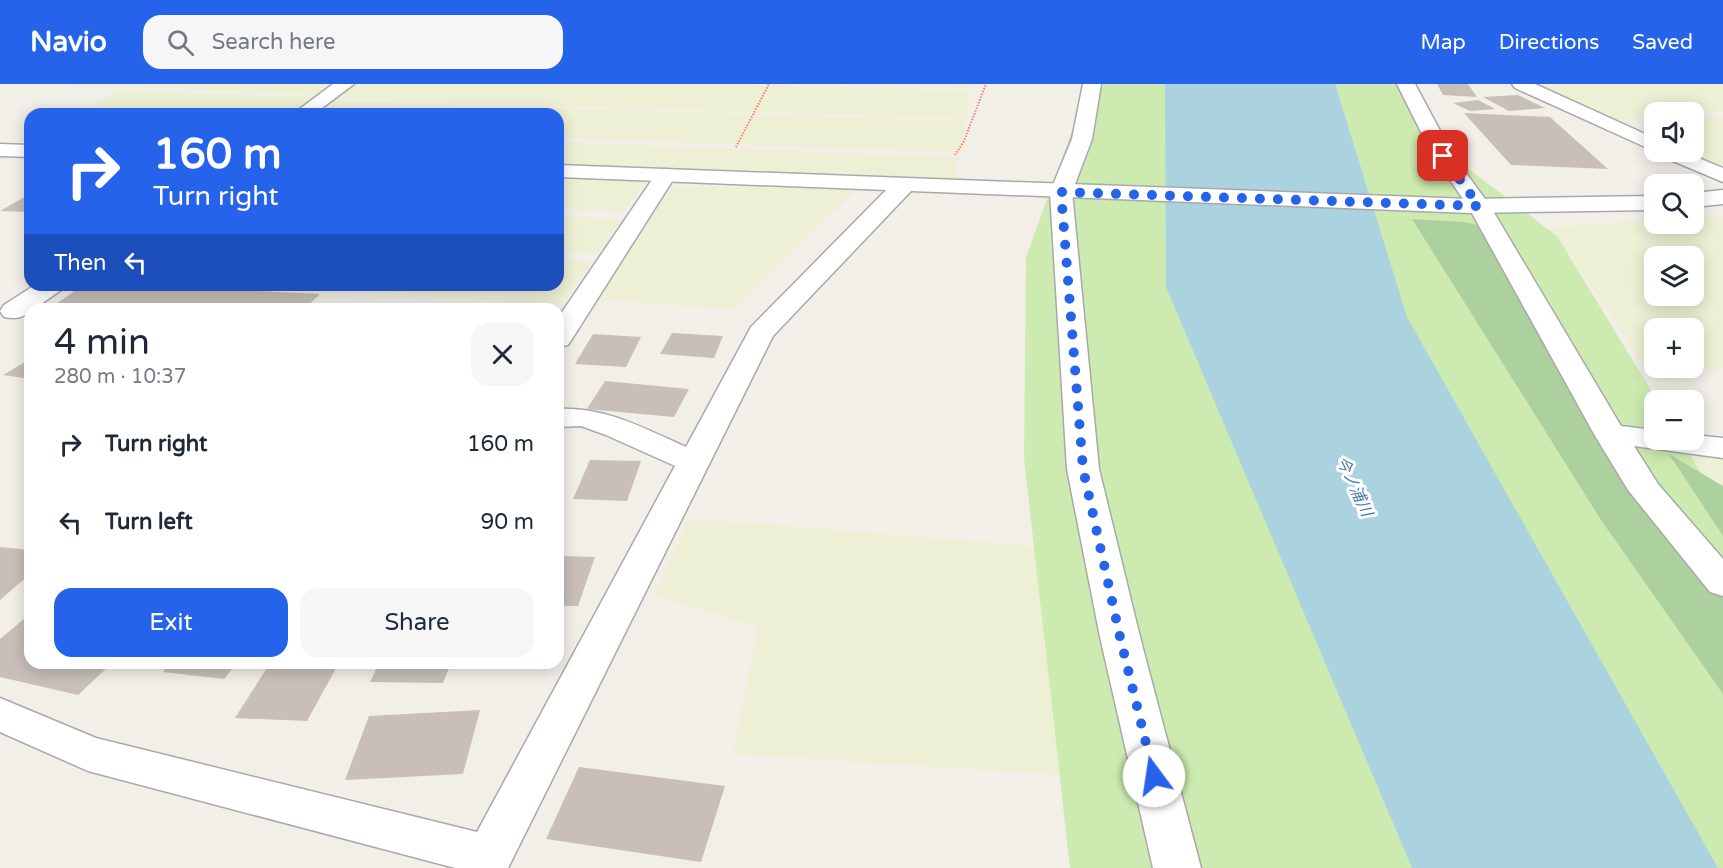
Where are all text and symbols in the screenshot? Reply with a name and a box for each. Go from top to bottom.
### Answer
search box [143,15,563,69]
text: Navio [30,25,107,59]
icon: search [164,26,197,59]
text: Search here [212,29,336,55]
text: Map [1420,30,1466,55]
text: Directions [1499,30,1599,55]
text: Saved [1632,30,1693,55]
map controls [1644,102,1704,450]
button: sound [1644,102,1704,162]
text: 160 m [153,129,282,180]
pin [1417,130,1468,181]
icon: right [54,132,132,210]
icon: arrive [1426,139,1459,172]
button: search [1644,174,1704,234]
text: Turn right [153,180,279,213]
icon: left [119,246,152,279]
button: layers [1644,246,1704,306]
text: Then [54,250,107,276]
button: + [1644,318,1704,378]
text: 4 min [54,321,150,364]
button: close [471,323,534,386]
text: 280 m · 10:37 [54,365,186,389]
button: − [1644,390,1704,450]
icon: right [54,428,87,461]
text: Turn right [105,431,207,457]
text: 160 m [467,431,534,457]
water label: 今ノ浦川 [1332,453,1378,521]
icon: left [54,506,87,539]
text: Turn left [105,509,193,535]
text: 90 m [480,509,534,535]
button: Exit [54,588,288,657]
button: Share [300,588,534,657]
position arrow [1122,744,1186,808]

